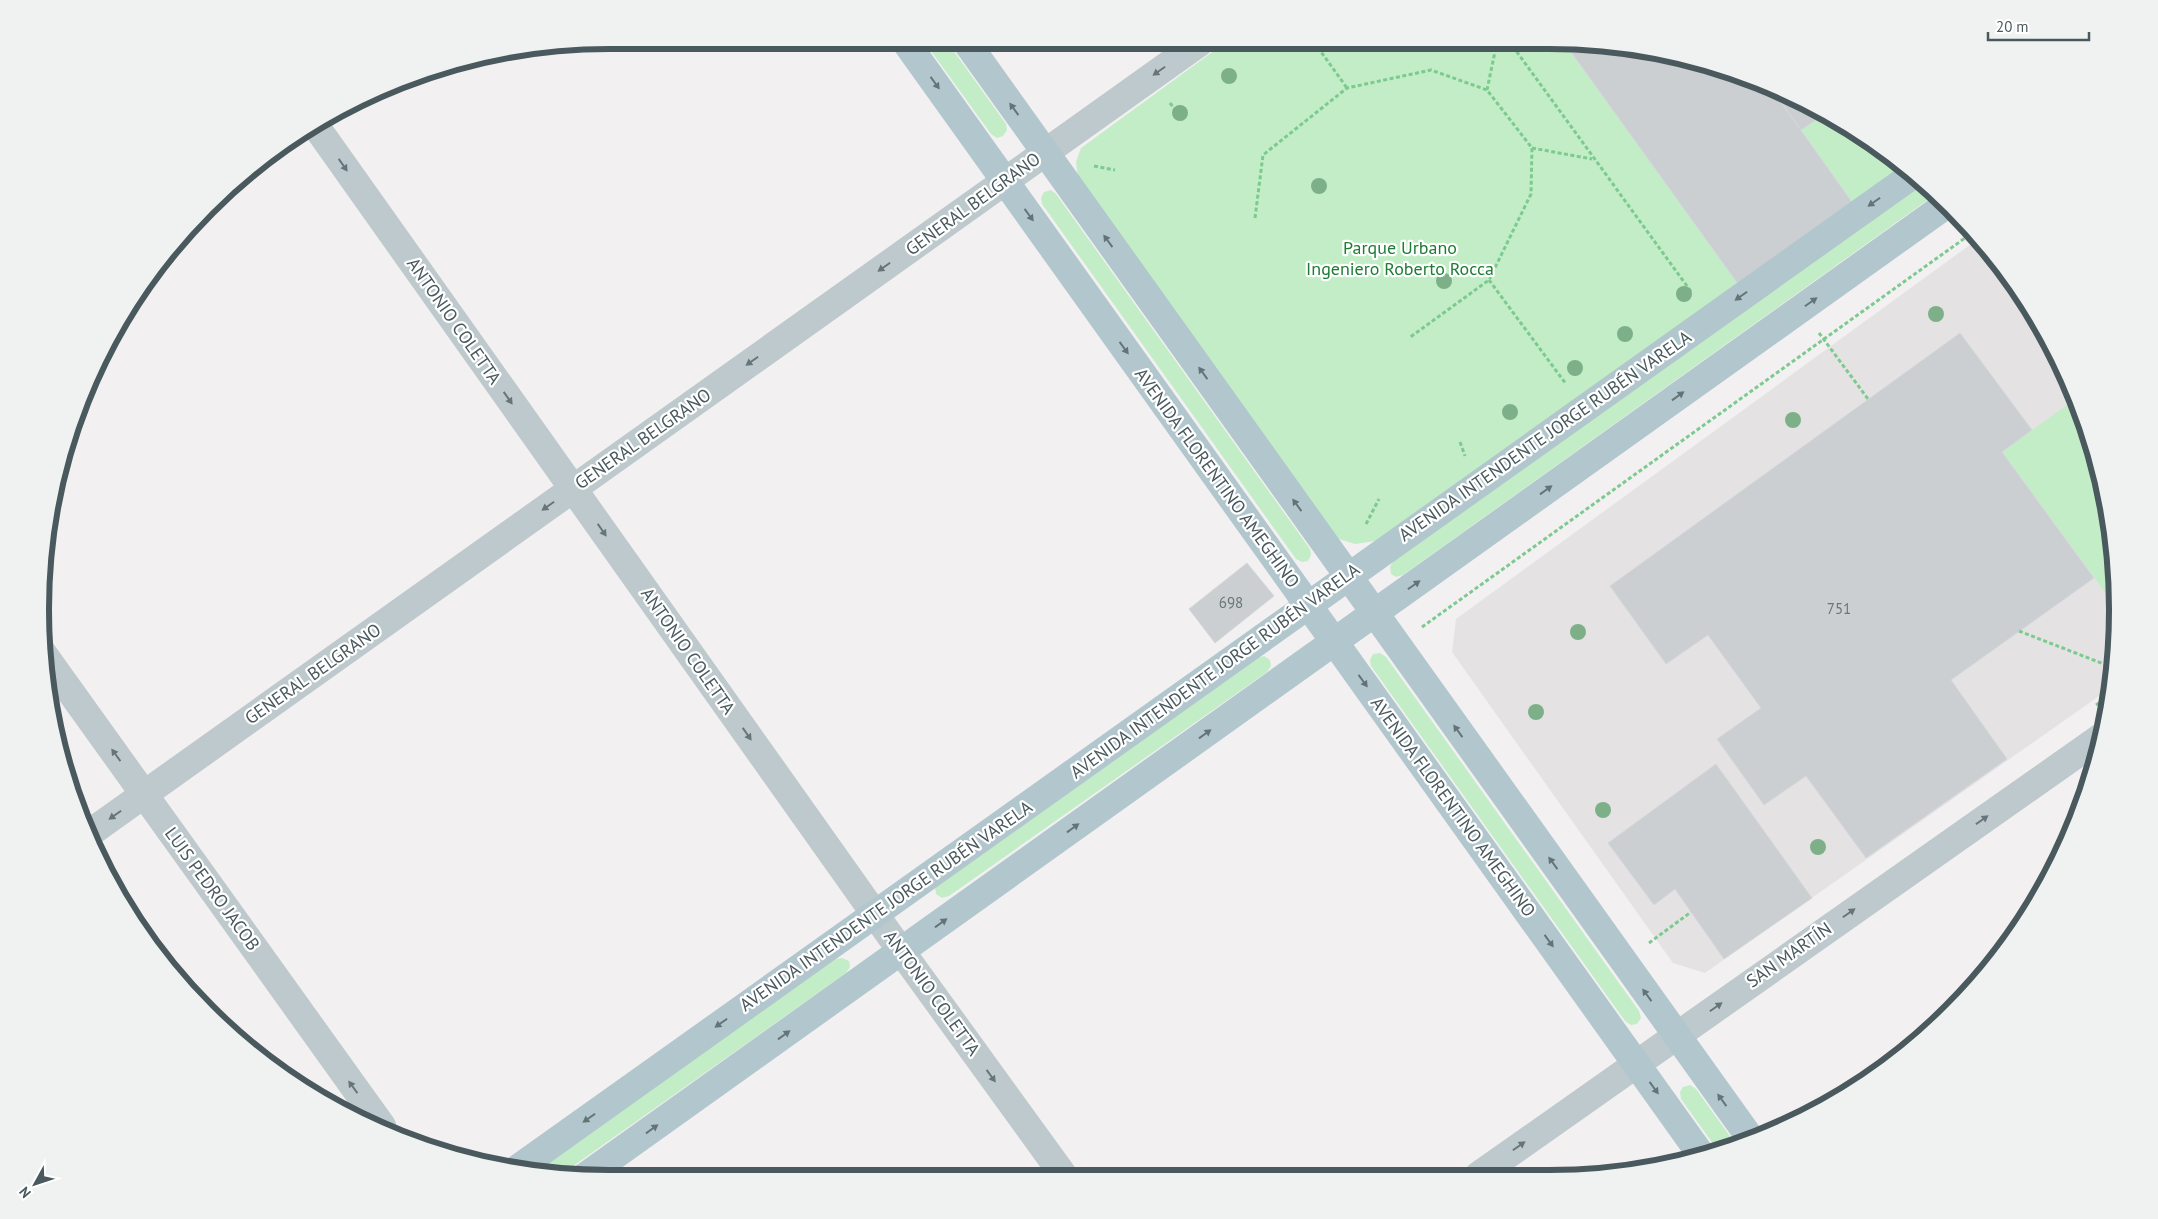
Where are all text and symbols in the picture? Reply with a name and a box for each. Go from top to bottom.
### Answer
scale bar [1988,10,2089,42]
text: 20 m [1996,17,2029,36]
one-way arrow [1152,66,1166,76]
one-way arrow [930,76,940,90]
one-way arrow [1009,102,1019,115]
street label: GENERAL BELGRANO [901,147,1045,260]
one-way arrow [338,158,348,172]
one-way arrow [1867,197,1881,207]
one-way arrow [1024,209,1034,222]
one-way arrow [1103,234,1113,248]
park label: Parque Urbano Ingeniero Roberto Rocca [1306,236,1494,280]
street label: ANTONIO COLETTA [402,253,507,389]
one-way arrow [877,262,891,272]
one-way arrow [1735,291,1748,301]
one-way arrow [1804,297,1817,307]
street label: AVENIDA INTENDENTE JORGE RUBÉN VARELA [1394,325,1696,546]
one-way arrow [1119,341,1129,354]
one-way arrow [745,356,759,366]
street label: AVENIDA FLORENTINO AMEGHINO [1130,363,1305,592]
one-way arrow [1198,366,1208,380]
street label: GENERAL BELGRANO [570,383,715,494]
one-way arrow [503,391,513,404]
one-way arrow [1671,391,1685,401]
one-way arrow [1539,485,1552,496]
one-way arrow [1292,498,1302,512]
one-way arrow [542,501,555,511]
one-way arrow [597,523,607,537]
street label: AVENIDA INTENDENTE JORGE RUBÉN VARELA [1066,558,1364,783]
one-way arrow [1407,580,1421,590]
street label: ANTONIO COLETTA [636,583,741,719]
house number: 698 [1219,593,1243,612]
house number: 751 [1827,599,1851,618]
street label: GENERAL BELGRANO [240,618,385,729]
one-way arrow [1358,674,1368,688]
street label: AVENIDA FLORENTINO AMEGHINO [1366,692,1541,921]
one-way arrow [1453,724,1463,737]
one-way arrow [742,727,752,741]
one-way arrow [1198,729,1212,739]
one-way arrow [110,749,121,762]
street label: AVENIDA INTENDENTE JORGE RUBÉN VARELA [735,795,1037,1016]
one-way arrow [109,809,122,819]
one-way arrow [1975,815,1989,825]
street label: LUIS PEDRO JACOB [160,822,265,955]
one-way arrow [1066,823,1080,833]
one-way arrow [1548,856,1558,870]
one-way arrow [1842,908,1855,919]
street label: SAN MARTÍN [1742,917,1836,992]
one-way arrow [934,918,948,928]
street label: ANTONIO COLETTA [879,926,986,1060]
one-way arrow [1544,935,1554,948]
one-way arrow [1642,988,1652,1002]
one-way arrow [1709,1002,1722,1012]
one-way arrow [714,1018,728,1028]
one-way arrow [777,1030,791,1040]
one-way arrow [986,1069,996,1083]
one-way arrow [348,1081,359,1094]
one-way arrow [1649,1081,1659,1095]
one-way arrow [1717,1093,1727,1107]
one-way arrow [582,1113,596,1123]
one-way arrow [645,1124,658,1134]
one-way arrow [1512,1141,1526,1151]
north arrow [10,1159,60,1209]
text: N [15,1183,35,1202]

